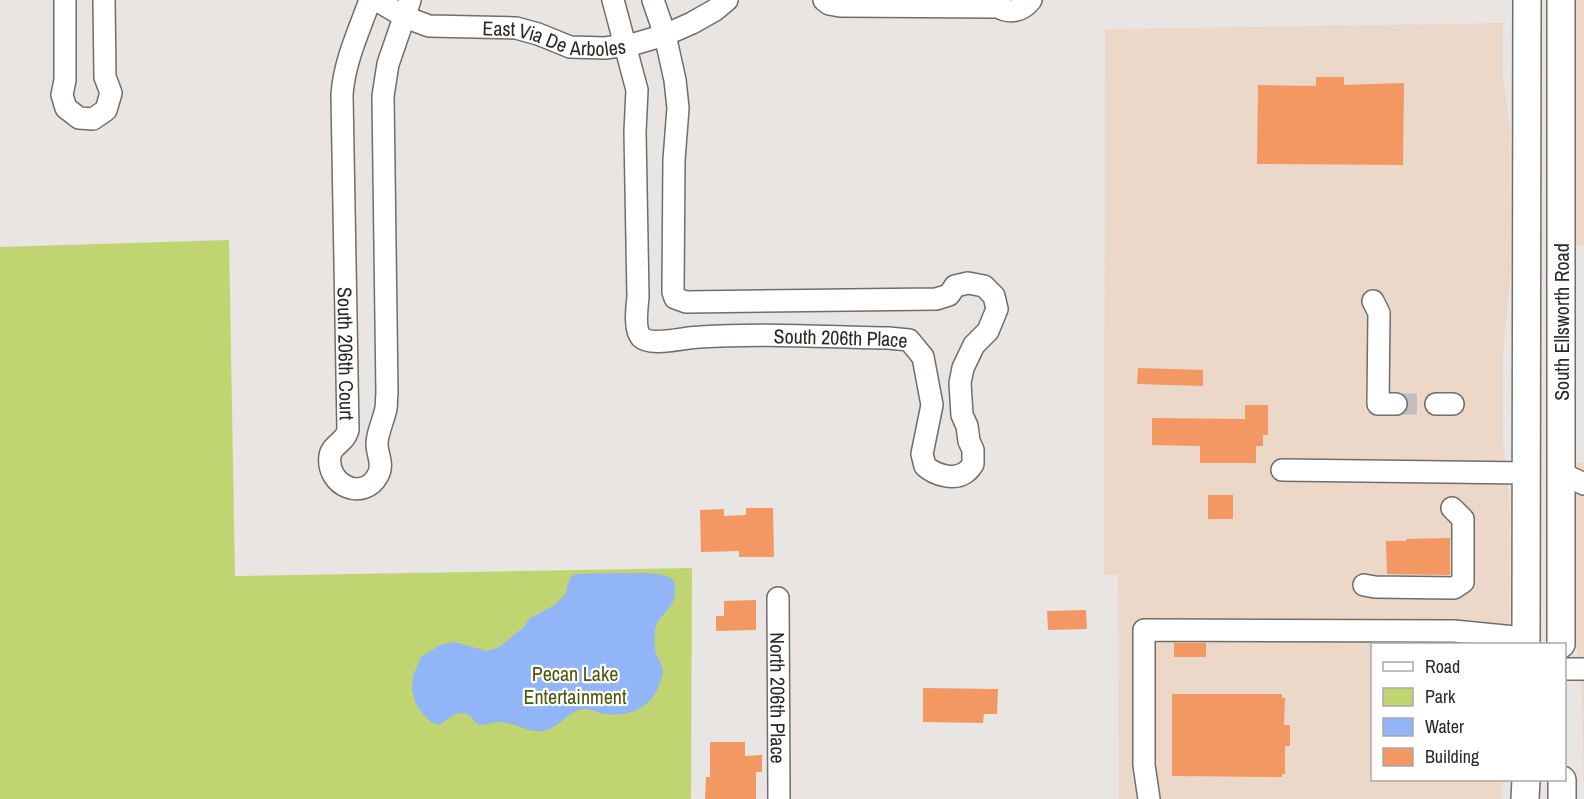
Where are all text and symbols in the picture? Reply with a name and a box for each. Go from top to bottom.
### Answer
street label: East Via De Arboles [482,14,627,61]
street label: South Ellsworth Road [1548,243,1575,401]
street label: South 206th Court [332,287,361,421]
street label: South 206th Place [773,322,909,353]
street label: North 206th Place [765,632,792,764]
legend [1371,643,1566,781]
text: Road [1425,654,1460,679]
park label: Pecan Lake Entertainment [523,660,627,710]
text: Park [1425,684,1456,709]
text: Water [1425,714,1464,739]
text: Building [1425,744,1480,769]

